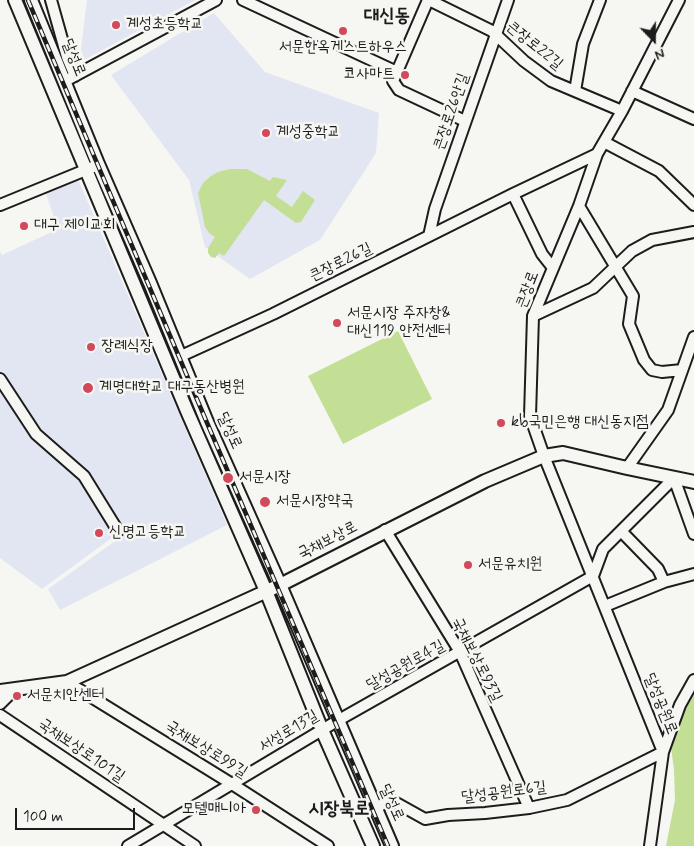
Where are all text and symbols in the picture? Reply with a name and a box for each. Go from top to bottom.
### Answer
district label: 대신동 [364,6,410,28]
place label: 계성초등학교 [126,15,203,35]
north arrow [629,15,679,65]
street label: 큰장로22길 [502,17,566,75]
marker: 계성초등학교 [110,19,122,31]
marker: 서문한옥게스트하우스 [337,25,349,37]
street label: 달성로 [57,36,89,80]
place label: 서문한옥게스트하우스 [279,38,407,58]
text: N [652,44,667,64]
place label: 코사마트 [344,65,395,85]
marker: 코사마트 [399,69,411,81]
street label: 큰장로26안길 [430,71,474,153]
place label: 계성중학교 [276,123,340,143]
marker: 계성중학교 [260,127,272,139]
place label: 대구 제이교회 [34,216,116,236]
marker: 대구 제이교회 [18,220,30,232]
street label: 큰장로26길 [306,240,376,286]
street label: 큰장로 [512,269,544,311]
place label: 서문시장 주자창& 대신119 안전센터 [347,304,451,342]
marker: 서문시장 주자창& 대신119 안전센터 [331,317,343,329]
place label: 장례식장 [101,337,152,357]
marker: 장례식장 [85,341,97,353]
place label: 계명대학교 대구동산병원 [99,378,245,398]
marker: 계명대학교 대구동산병원 [81,381,95,395]
street label: 달성로 [212,409,246,453]
place label: kb국민은행 대신동지점 [511,413,649,433]
marker: kb국민은행 대신동지점 [495,417,507,429]
place label: 서문시장 [239,468,290,488]
marker: 서문시장 [221,471,235,485]
place label: 서문시장약국 [276,492,353,512]
marker: 서문시장약국 [258,495,272,509]
street label: 국채보상로 [295,518,361,564]
place label: 신명고등학교 [109,523,186,543]
marker: 신명고등학교 [93,527,105,539]
place label: 서문유치원 [478,555,542,575]
marker: 서문유치원 [462,559,474,571]
street label: 국채보상로93길 [446,615,506,705]
street label: 달성공원로4길 [363,637,449,695]
street label: 달성공원로 [639,671,681,737]
place label: 서문치안센터 [27,686,104,706]
marker: 서문치안센터 [11,690,23,702]
street label: 서성로13길 [256,707,322,757]
street label: 국채보상로101길 [34,715,128,787]
street label: 국채보상로99길 [161,717,251,783]
street label: 달성공원로6길 [460,778,548,808]
street label: 달성로 [374,781,408,825]
scale bar [18,798,138,830]
district label: 시장북로 [308,799,370,821]
place label: 모텔매니아 [182,800,246,820]
marker: 모텔매니아 [250,804,262,816]
text: 100 m [23,807,63,827]

